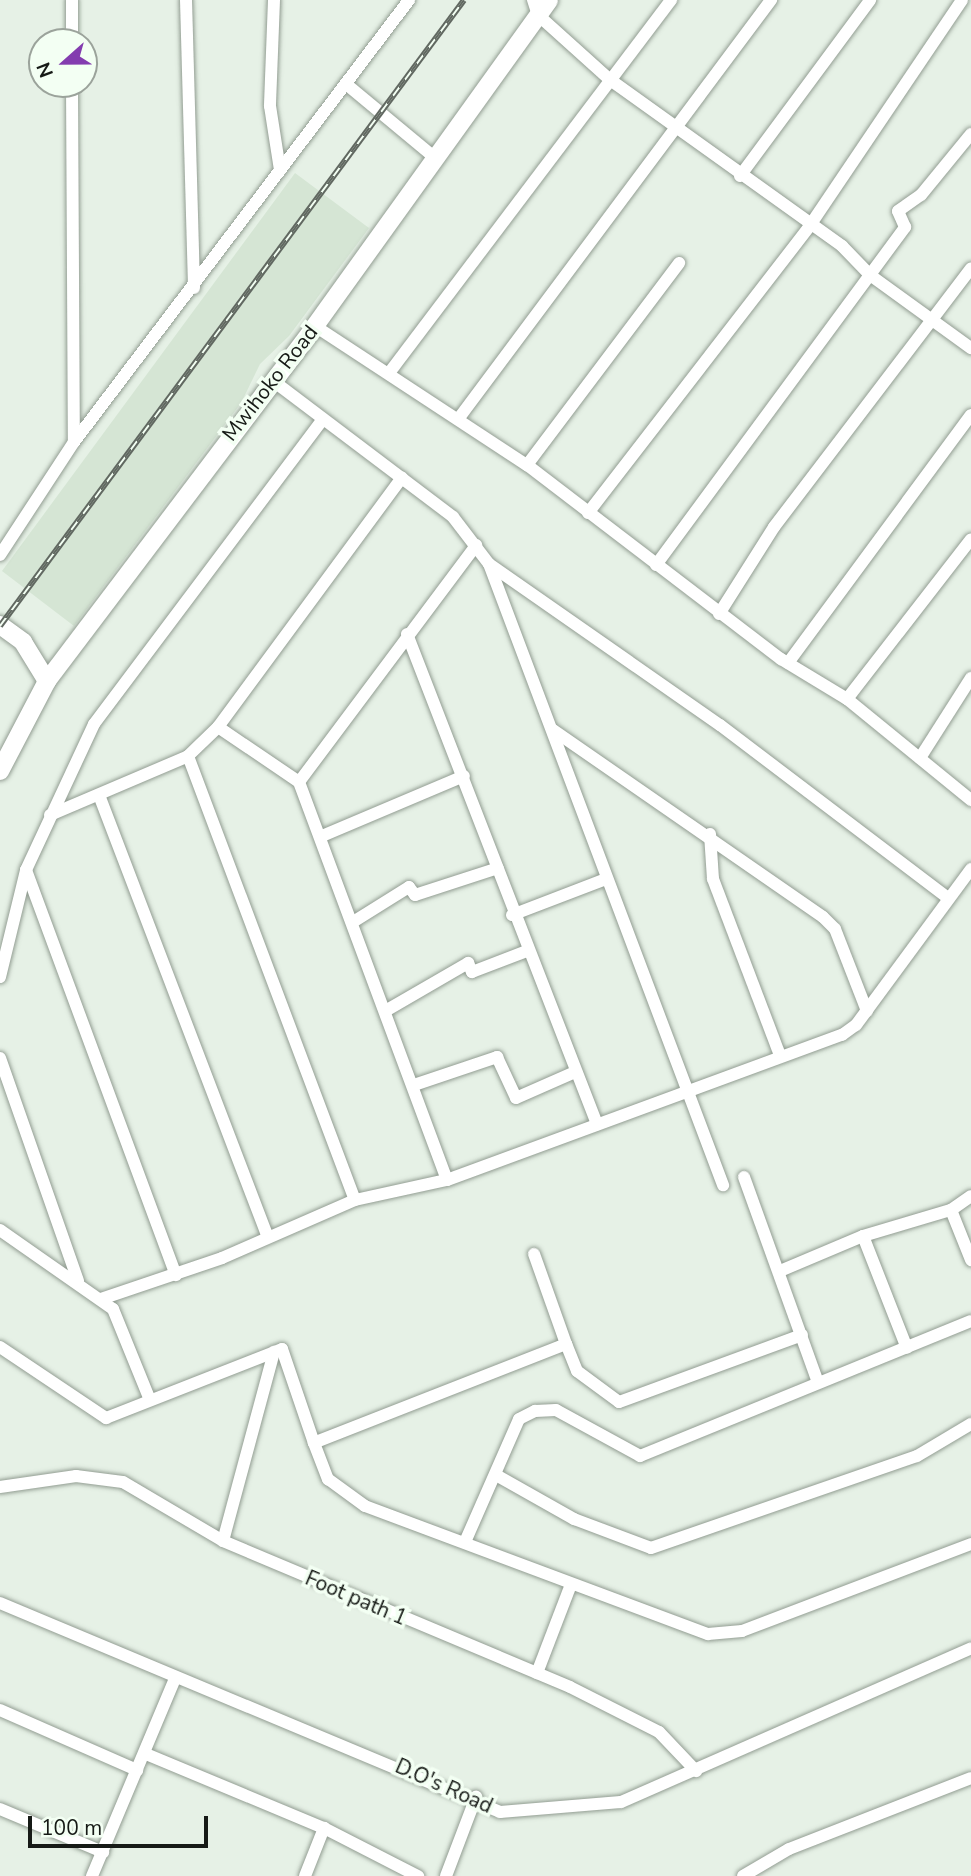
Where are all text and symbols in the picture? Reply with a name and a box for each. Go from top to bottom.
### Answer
north arrow [28,28,98,98]
text: N [31,59,60,81]
street label: Mwihoko Road [217,320,323,446]
street label: Foot path 1 [301,1565,411,1631]
street label: D.O's Road [391,1753,497,1819]
scale bar [32,1802,212,1846]
text: 100 m [41,1814,102,1842]

